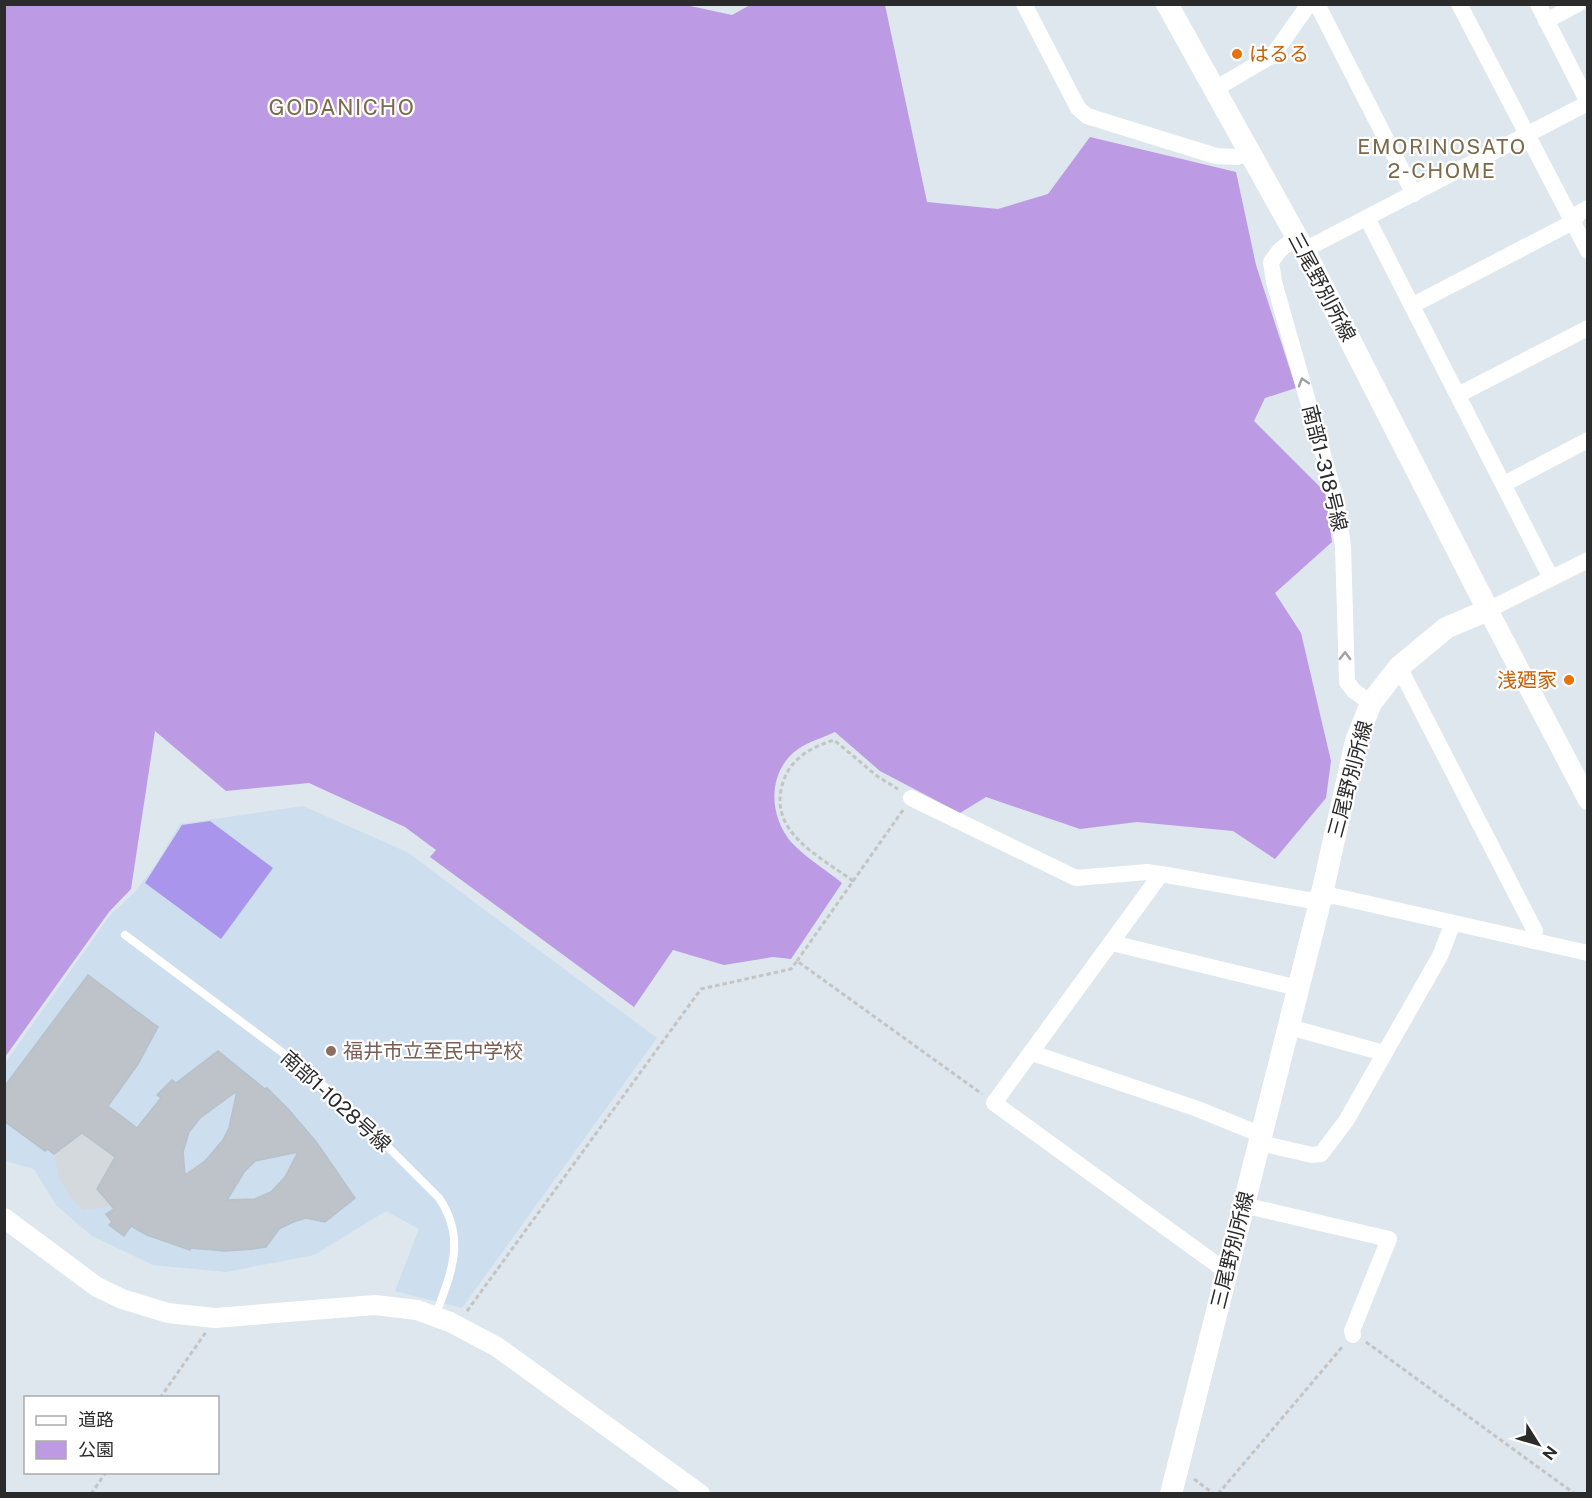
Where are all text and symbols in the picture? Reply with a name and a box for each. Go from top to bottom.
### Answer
place label: はるる [1249,42,1309,66]
marker: はるる [1230,47,1244,61]
district label: GODANICHO [269,94,416,120]
district label: EMORINOSATO 2-CHOME [1357,134,1527,183]
street label: 三尾野別所線 [1283,228,1361,346]
one-way arrow [1298,377,1310,388]
street label: 南部1-318号線 [1298,402,1352,534]
one-way arrow [1339,652,1351,661]
place label: 浅廼家 [1497,668,1557,692]
marker: 浅廼家 [1562,673,1576,687]
street label: 三尾野別所線 [1323,718,1377,840]
place label: 福井市立至民中学校 [343,1039,523,1063]
marker: 福井市立至民中学校 [324,1044,338,1058]
street label: 南部1-1028号線 [276,1045,396,1157]
street label: 三尾野別所線 [1206,1189,1258,1311]
legend [24,1396,219,1474]
text: 道路 [78,1409,114,1430]
north arrow [1508,1414,1568,1474]
text: 公園 [78,1439,114,1460]
text: N [1538,1442,1561,1463]

